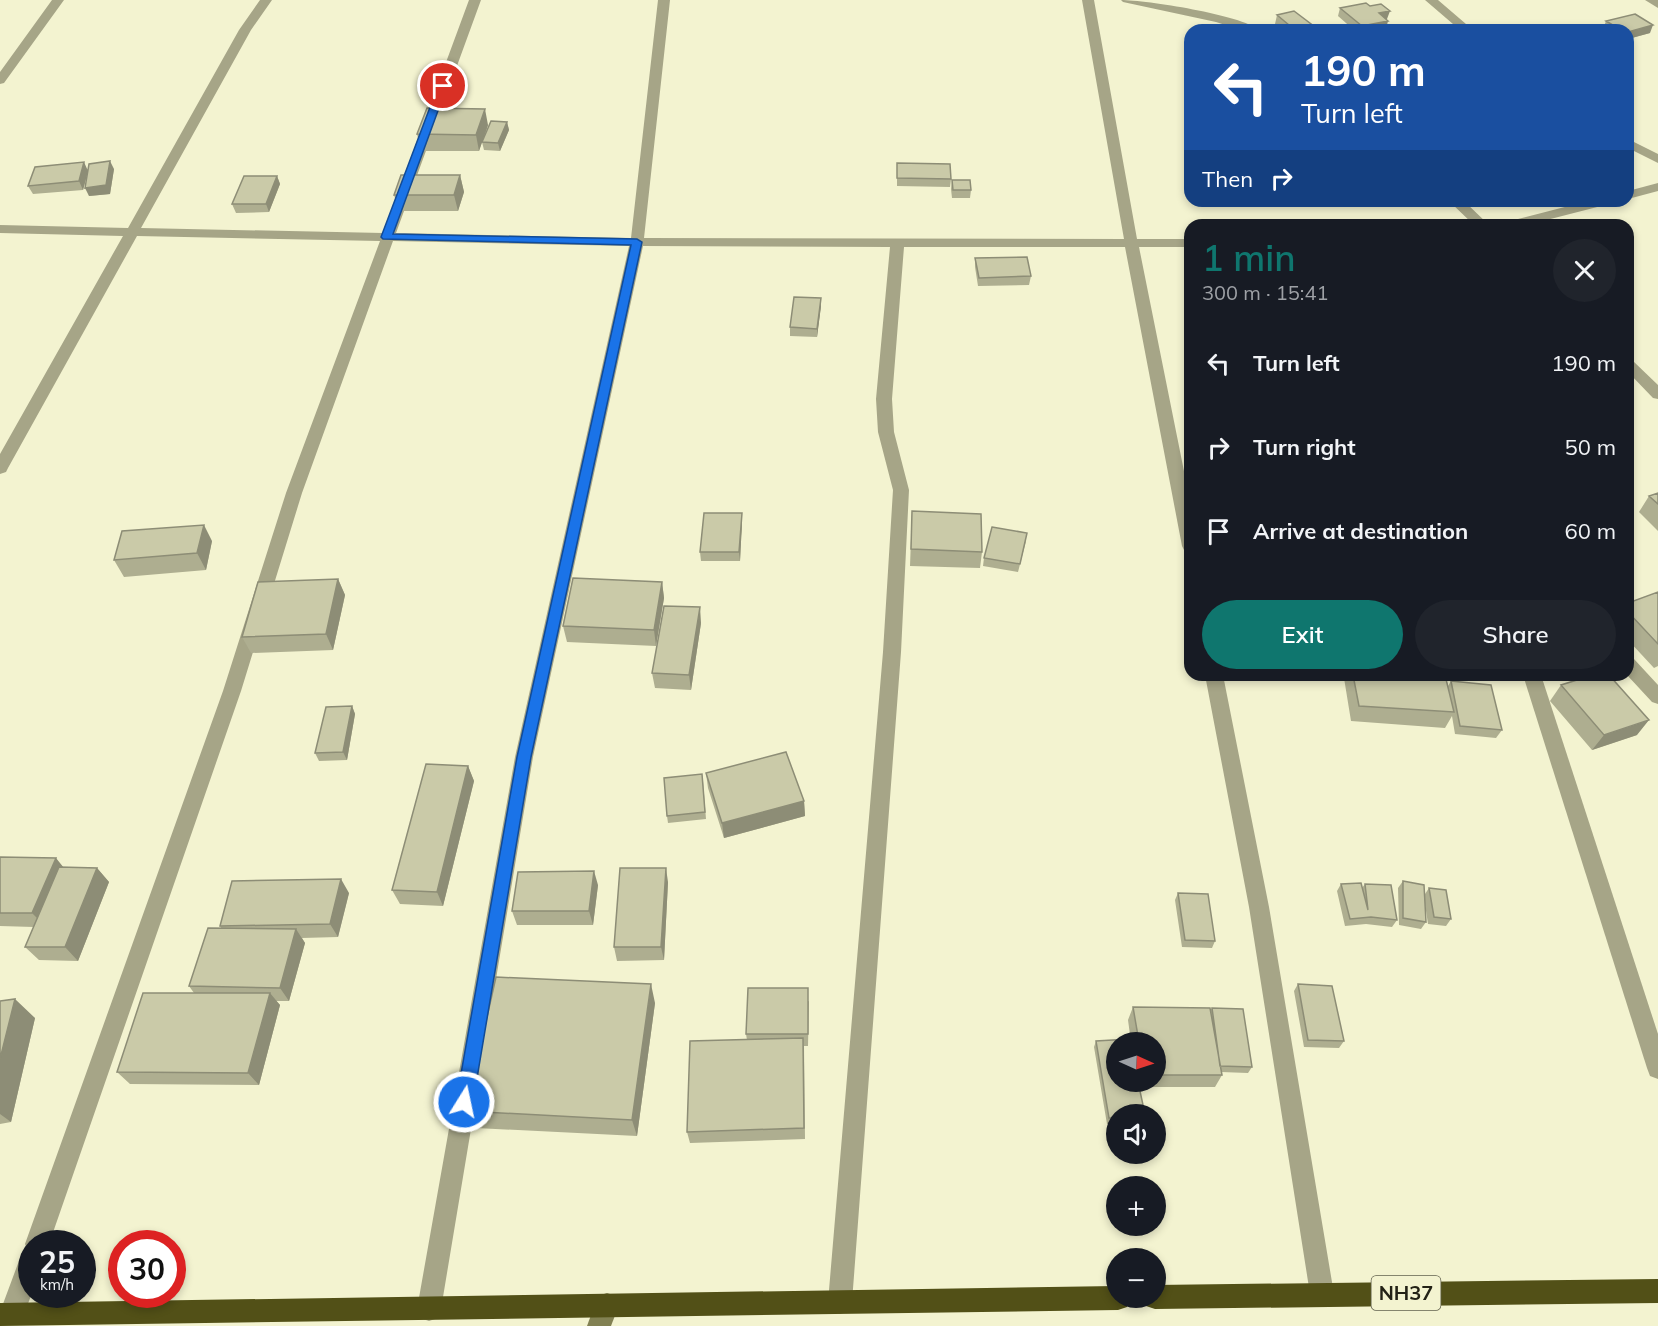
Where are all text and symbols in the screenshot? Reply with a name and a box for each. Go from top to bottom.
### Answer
text: 190 m [1301,44,1426,97]
icon: left [1202,48,1280,126]
pin [417,60,468,111]
icon: arrive [426,69,459,102]
text: Turn left [1301,96,1403,130]
icon: right [1265,162,1298,195]
text: Then [1202,165,1253,193]
text: 1 min [1202,235,1296,280]
button: close [1553,239,1616,302]
text: 300 m · 15:41 [1202,280,1328,305]
icon: left [1202,347,1235,380]
text: Turn left [1253,349,1340,377]
text: 190 m [1551,349,1616,377]
icon: right [1202,431,1235,464]
text: Turn right [1253,433,1356,461]
text: 50 m [1565,433,1616,461]
icon: arrive [1202,515,1235,548]
text: Arrive at destination [1253,517,1468,545]
text: 60 m [1565,517,1616,545]
button: Exit [1202,600,1403,669]
button: Share [1415,600,1616,669]
north arrow [1106,1032,1166,1092]
map controls [1106,1032,1166,1308]
position arrow [432,1070,496,1134]
button: sound [1106,1104,1166,1164]
button: + [1106,1176,1166,1236]
speed limit sign: 30 [108,1230,186,1308]
text: 25 [39,1243,75,1281]
button: − [1106,1248,1166,1308]
text: km/h [40,1275,74,1294]
road number: NH37 [1372,1276,1440,1310]

